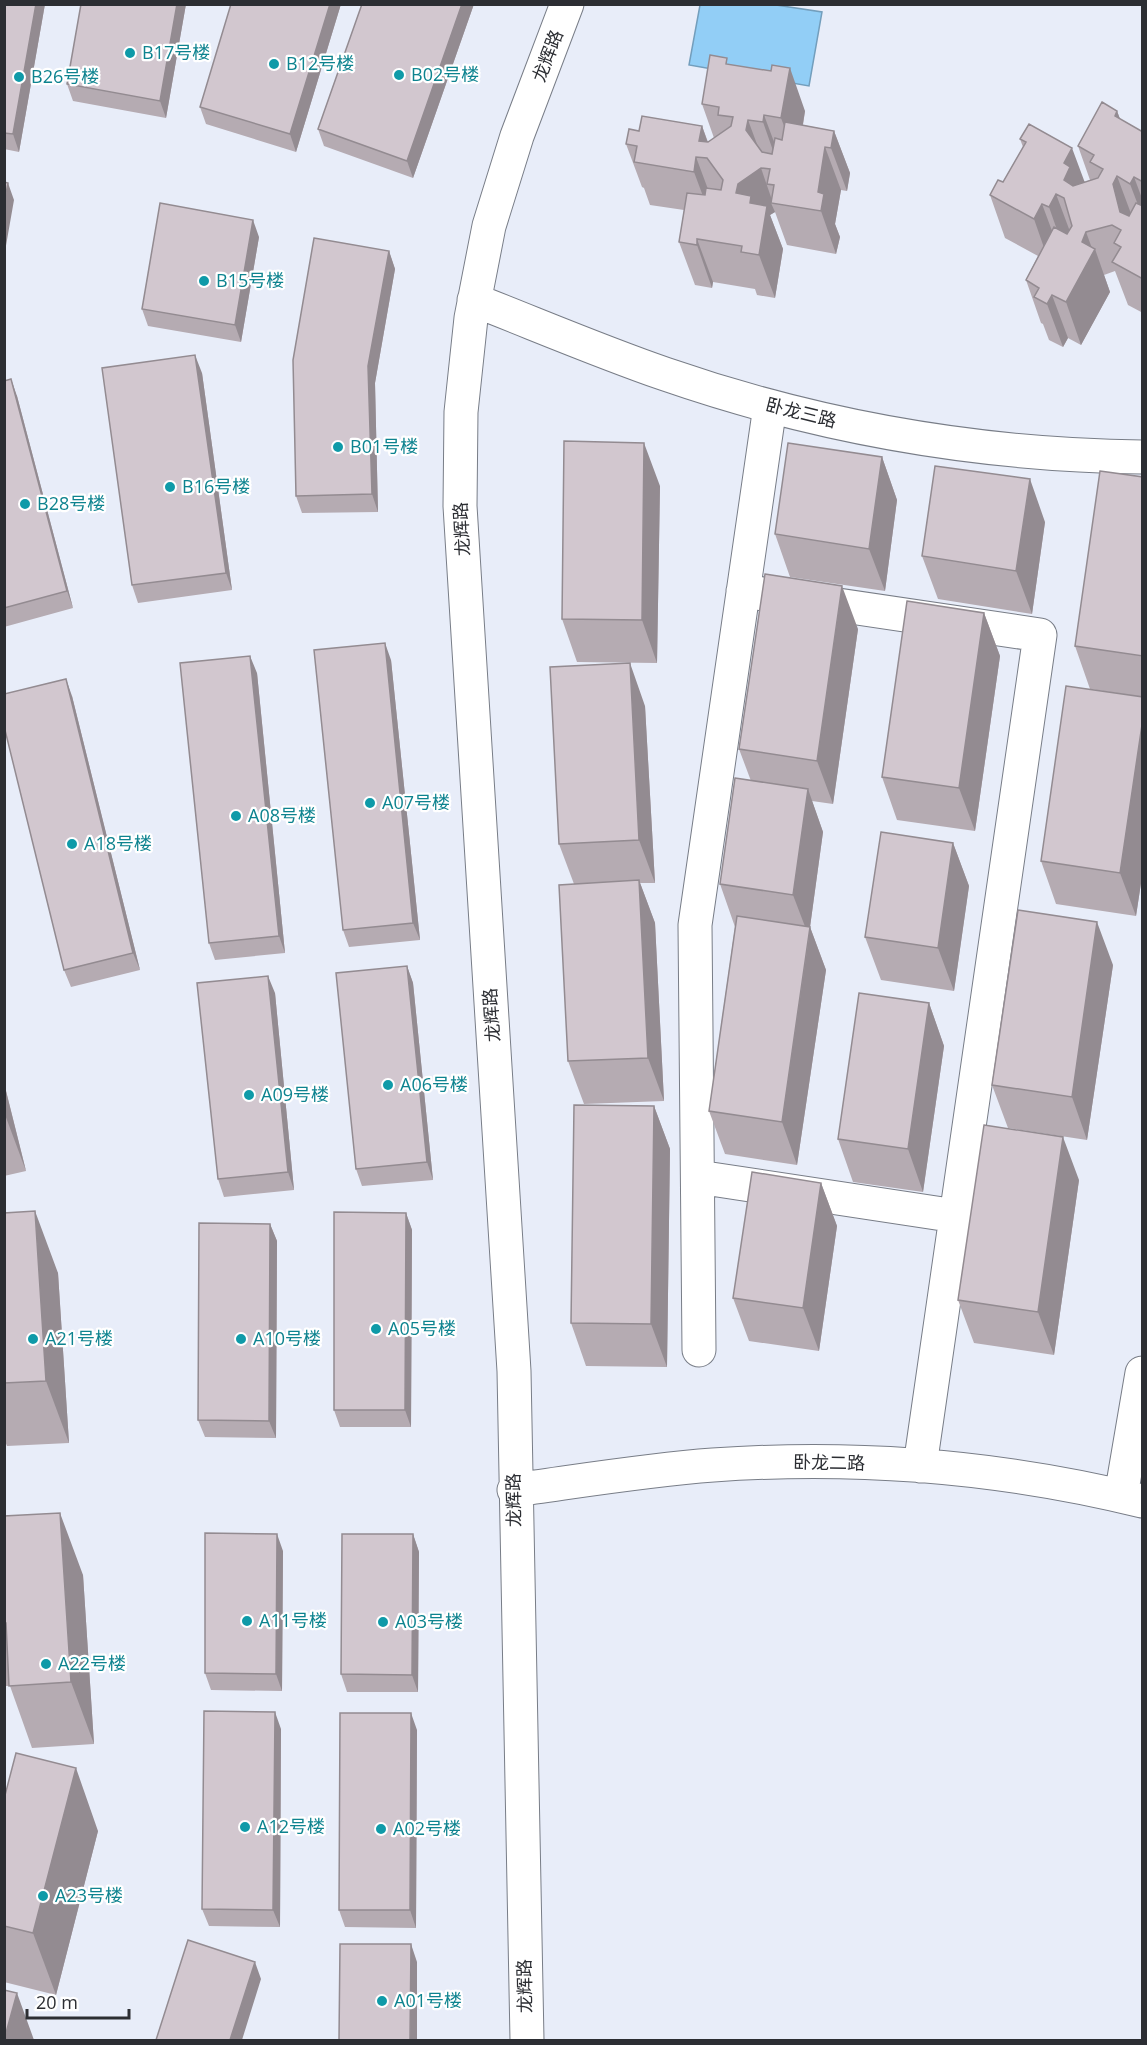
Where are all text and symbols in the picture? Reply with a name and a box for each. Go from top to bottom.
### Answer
street label: 龙辉路 [526,26,568,85]
place label: B17号楼 [142,40,210,64]
marker: B17号楼 [123,46,137,60]
place label: B12号楼 [286,51,354,75]
marker: B12号楼 [267,57,281,71]
place label: B02号楼 [411,62,479,86]
place label: B26号楼 [31,64,99,88]
marker: B02号楼 [392,68,406,82]
marker: B26号楼 [12,70,26,84]
place label: B15号楼 [216,268,284,292]
marker: B15号楼 [197,274,211,288]
street label: 卧龙三路 [763,392,839,432]
place label: B01号楼 [350,434,418,458]
marker: B01号楼 [331,440,345,454]
place label: B16号楼 [182,474,250,498]
marker: B16号楼 [163,480,177,494]
place label: B28号楼 [37,491,105,515]
marker: B28号楼 [18,497,32,511]
street label: 龙辉路 [448,501,474,557]
place label: A07号楼 [382,790,450,814]
marker: A07号楼 [363,796,377,810]
place label: A08号楼 [248,803,316,827]
marker: A08号楼 [229,809,243,823]
place label: A18号楼 [84,831,152,855]
marker: A18号楼 [65,837,79,851]
street label: 龙辉路 [477,987,505,1043]
place label: A06号楼 [400,1072,468,1096]
marker: A06号楼 [381,1078,395,1092]
place label: A09号楼 [261,1082,329,1106]
marker: A09号楼 [242,1088,256,1102]
place label: A05号楼 [388,1316,456,1340]
marker: A05号楼 [369,1322,383,1336]
place label: A21号楼 [45,1326,113,1350]
place label: A10号楼 [253,1326,321,1350]
marker: A21号楼 [26,1332,40,1346]
marker: A10号楼 [234,1332,248,1346]
street label: 卧龙二路 [793,1449,865,1475]
street label: 龙辉路 [501,1473,525,1527]
place label: A11号楼 [259,1608,327,1632]
place label: A03号楼 [395,1609,463,1633]
marker: A11号楼 [240,1614,254,1628]
marker: A03号楼 [376,1615,390,1629]
place label: A22号楼 [58,1651,126,1675]
marker: A22号楼 [39,1657,53,1671]
place label: A12号楼 [257,1814,325,1838]
place label: A02号楼 [393,1816,461,1840]
marker: A12号楼 [238,1820,252,1834]
marker: A02号楼 [374,1822,388,1836]
place label: A23号楼 [55,1883,123,1907]
marker: A23号楼 [36,1889,50,1903]
street label: 龙辉路 [512,1959,536,2013]
scale bar [27,1982,129,2020]
place label: A01号楼 [394,1988,462,2012]
text: 20 m [36,1990,78,2014]
marker: A01号楼 [375,1994,389,2008]

